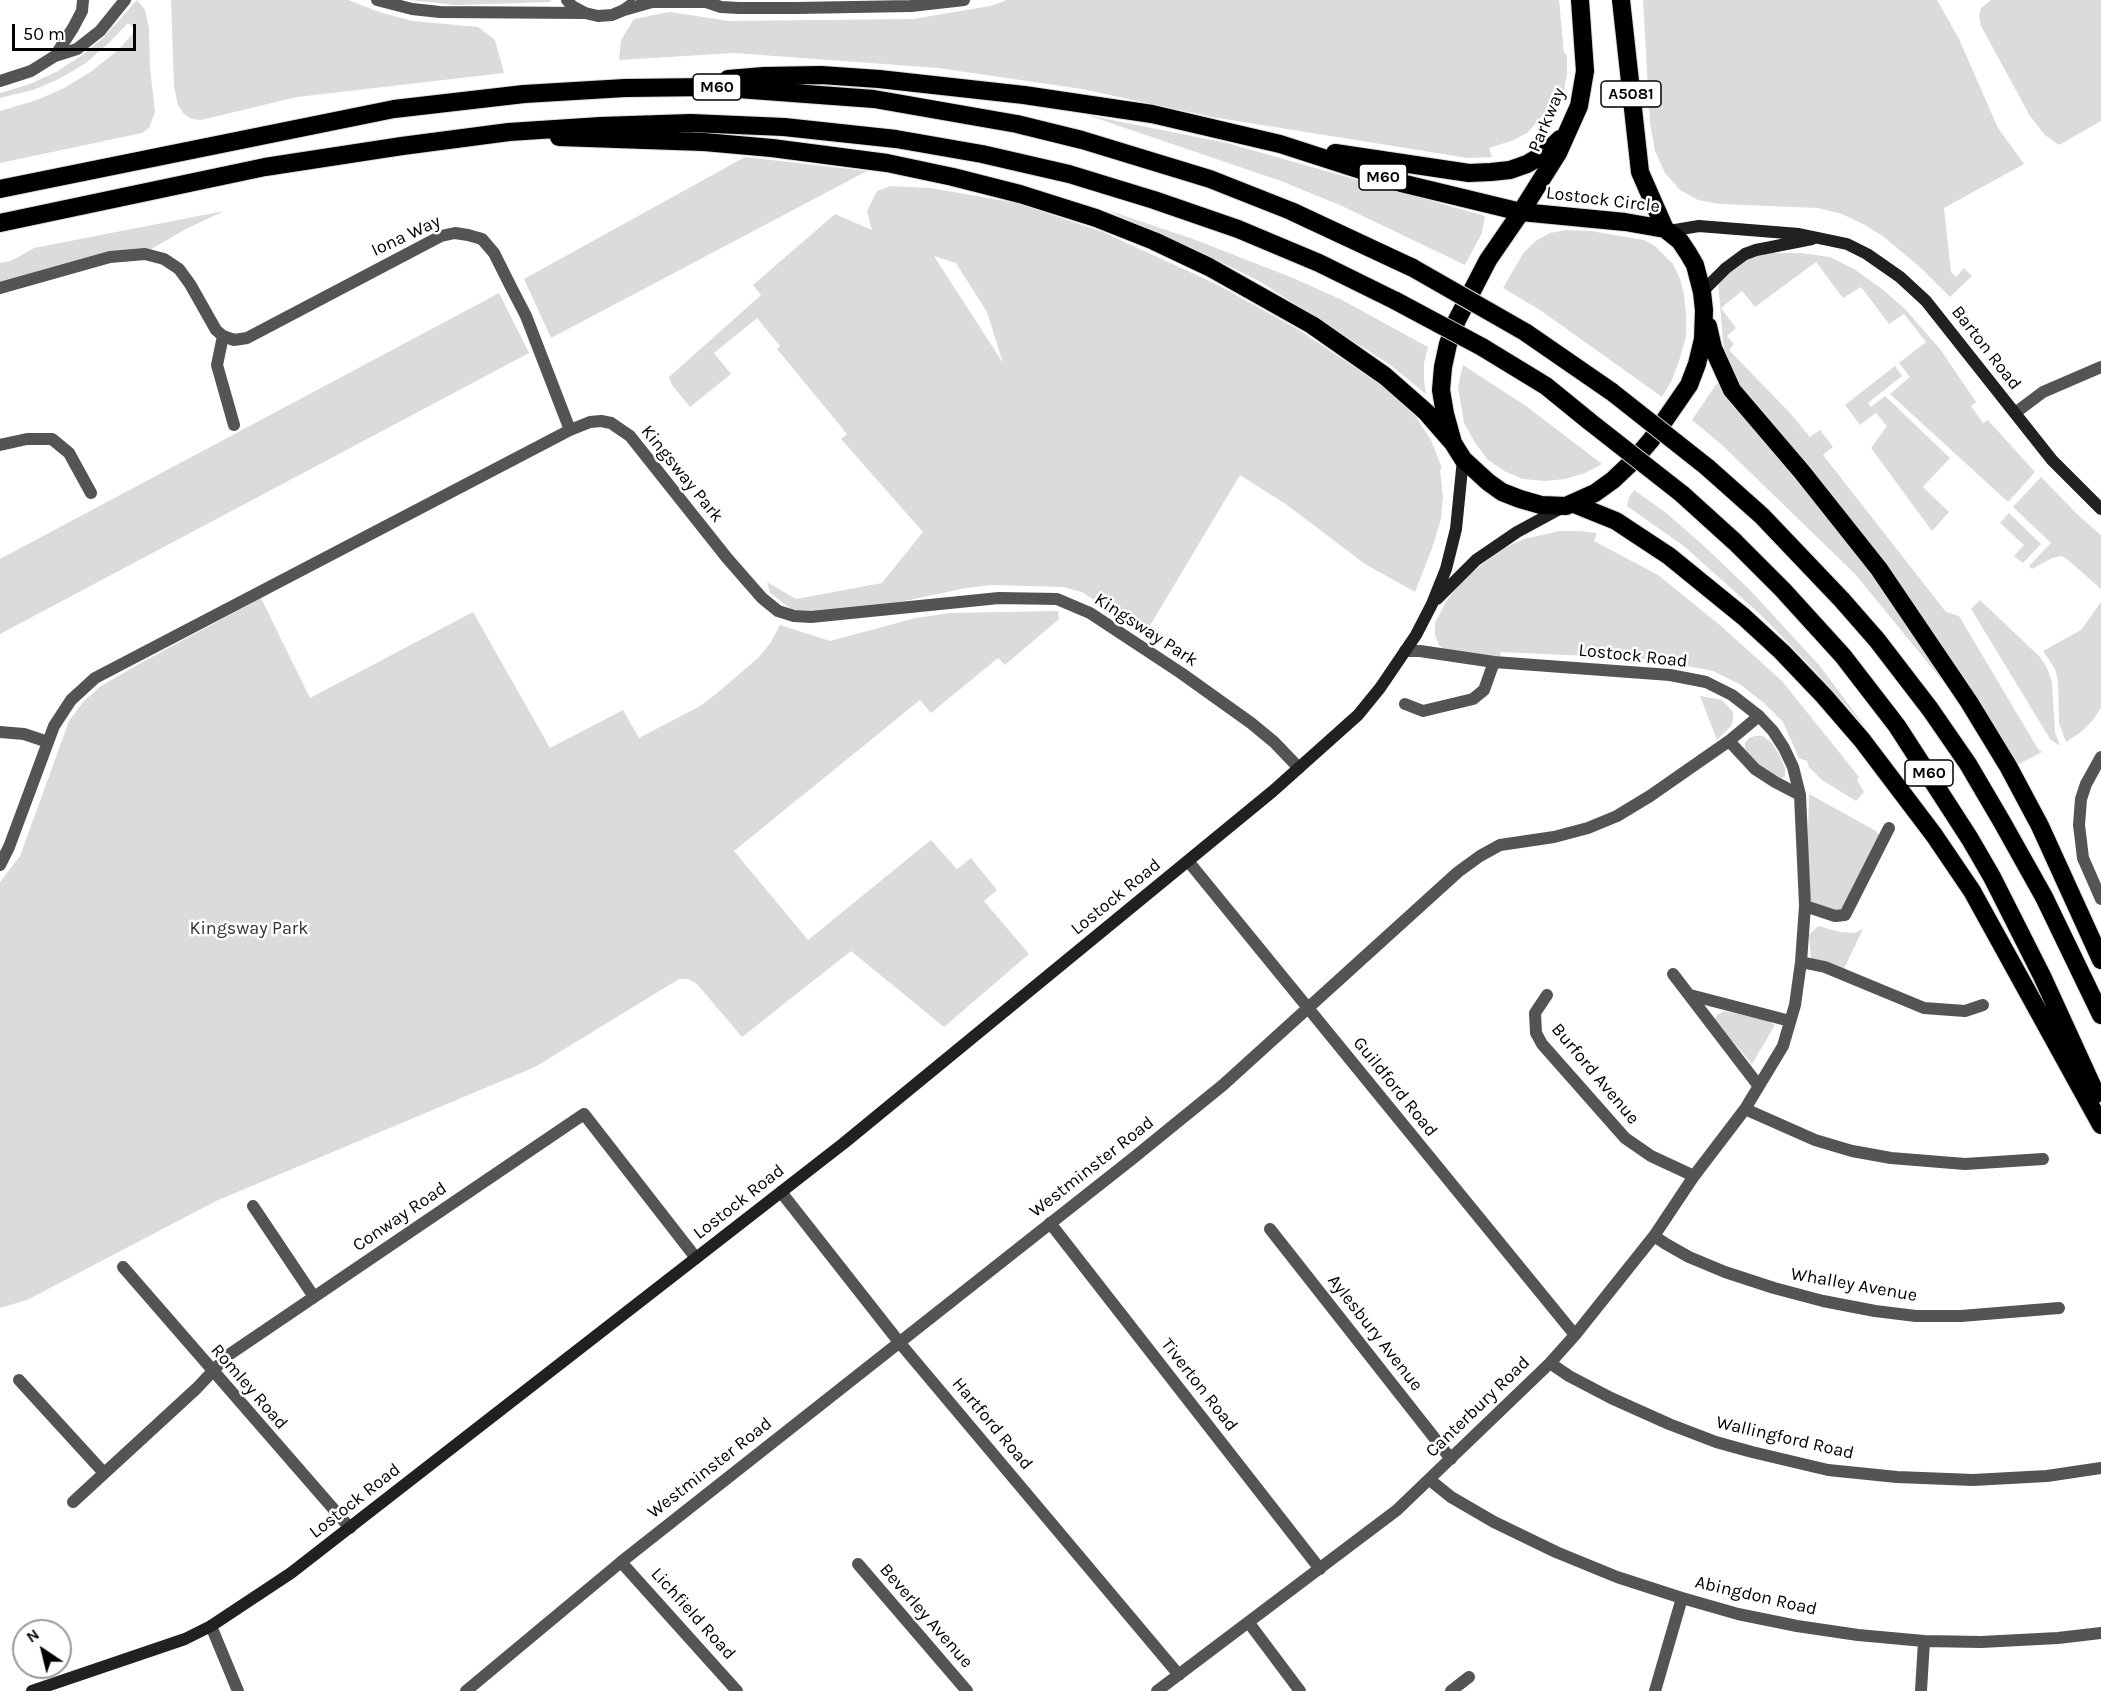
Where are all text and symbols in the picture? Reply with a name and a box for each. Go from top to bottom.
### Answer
scale bar [15,12,140,50]
text: 50 m [23,23,65,45]
road number: M60 [693,74,741,100]
road number: A5081 [1601,81,1661,107]
street label: Parkway [1524,85,1570,155]
road number: M60 [1359,164,1407,190]
street label: Lostock Circle [1545,182,1661,218]
street label: Iona Way [368,211,444,261]
street label: Barton Road [1946,302,2026,394]
street label: Kingsway Park [636,421,728,527]
street label: Kingsway Park [1090,589,1202,671]
street label: Lostock Road [1577,640,1689,672]
road number: M60 [1905,760,1953,786]
street label: Lostock Road [1067,854,1165,940]
park label: Kingsway Park [190,918,308,940]
street label: Burford Avenue [1546,1019,1644,1129]
street label: Guildford Road [1348,1033,1442,1141]
street label: Westminster Road [1026,1112,1158,1222]
street label: Lostock Road [689,1160,789,1244]
street label: Conway Road [349,1178,451,1256]
street label: Whalley Avenue [1789,1263,1919,1307]
street label: Aylesbury Avenue [1323,1270,1427,1396]
street label: Tiverton Road [1156,1334,1242,1436]
street label: Romley Road [206,1340,292,1434]
street label: Canterbury Road [1421,1352,1535,1462]
street label: Hartford Road [947,1373,1037,1475]
street label: Wallingford Road [1714,1412,1856,1464]
street label: Westminster Road [644,1413,776,1523]
street label: Lostock Road [305,1459,405,1543]
street label: Beverley Avenue [875,1559,977,1673]
street label: Lichfield Road [646,1564,740,1664]
street label: Abingdon Road [1693,1571,1819,1621]
north arrow [12,1619,72,1679]
text: N [22,1624,43,1647]

